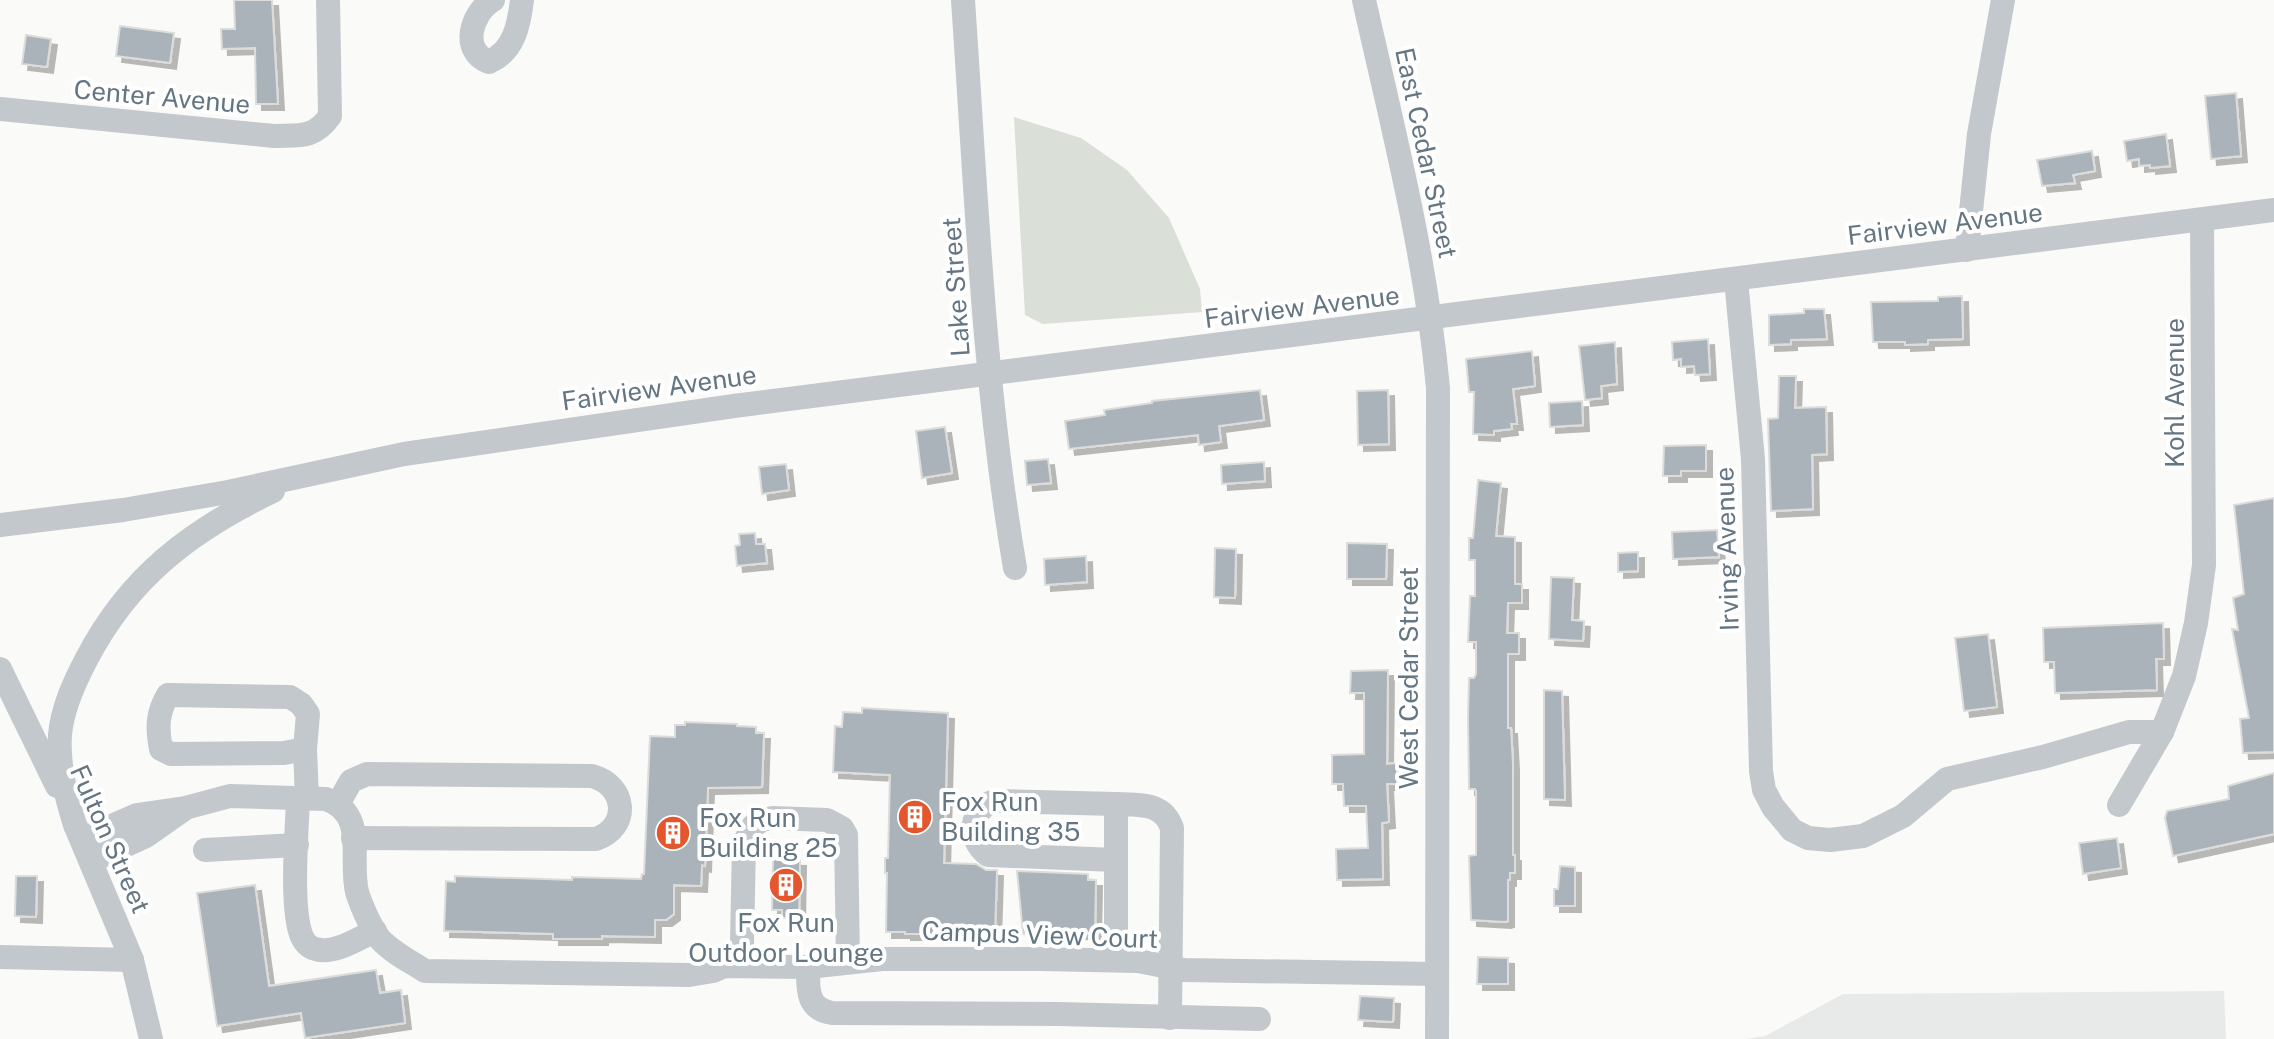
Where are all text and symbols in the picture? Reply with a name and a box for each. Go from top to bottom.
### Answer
street label: East Cedar Street [1389,45,1464,261]
street label: Center Avenue [72,73,252,120]
street label: Fairview Avenue [1845,196,2044,251]
street label: Lake Street [935,216,976,358]
street label: Fairview Avenue [1202,279,1401,334]
street label: Kohl Avenue [2159,318,2190,468]
street label: Fairview Avenue [559,358,758,417]
street label: Irving Avenue [1708,466,1745,632]
street label: West Cedar Street [1393,567,1424,789]
street label: Fulton Street [64,760,157,918]
place label: Fox Run Building 35 [941,786,1080,847]
building icon: Fox Run Building 35 [896,798,934,836]
place label: Fox Run Building 25 [699,802,837,863]
building icon: Fox Run Building 25 [654,814,692,852]
building icon: Fox Run Outdoor Lounge [767,866,805,904]
place label: Fox Run Outdoor Lounge [688,907,884,968]
street label: Campus View Court [921,915,1159,954]

